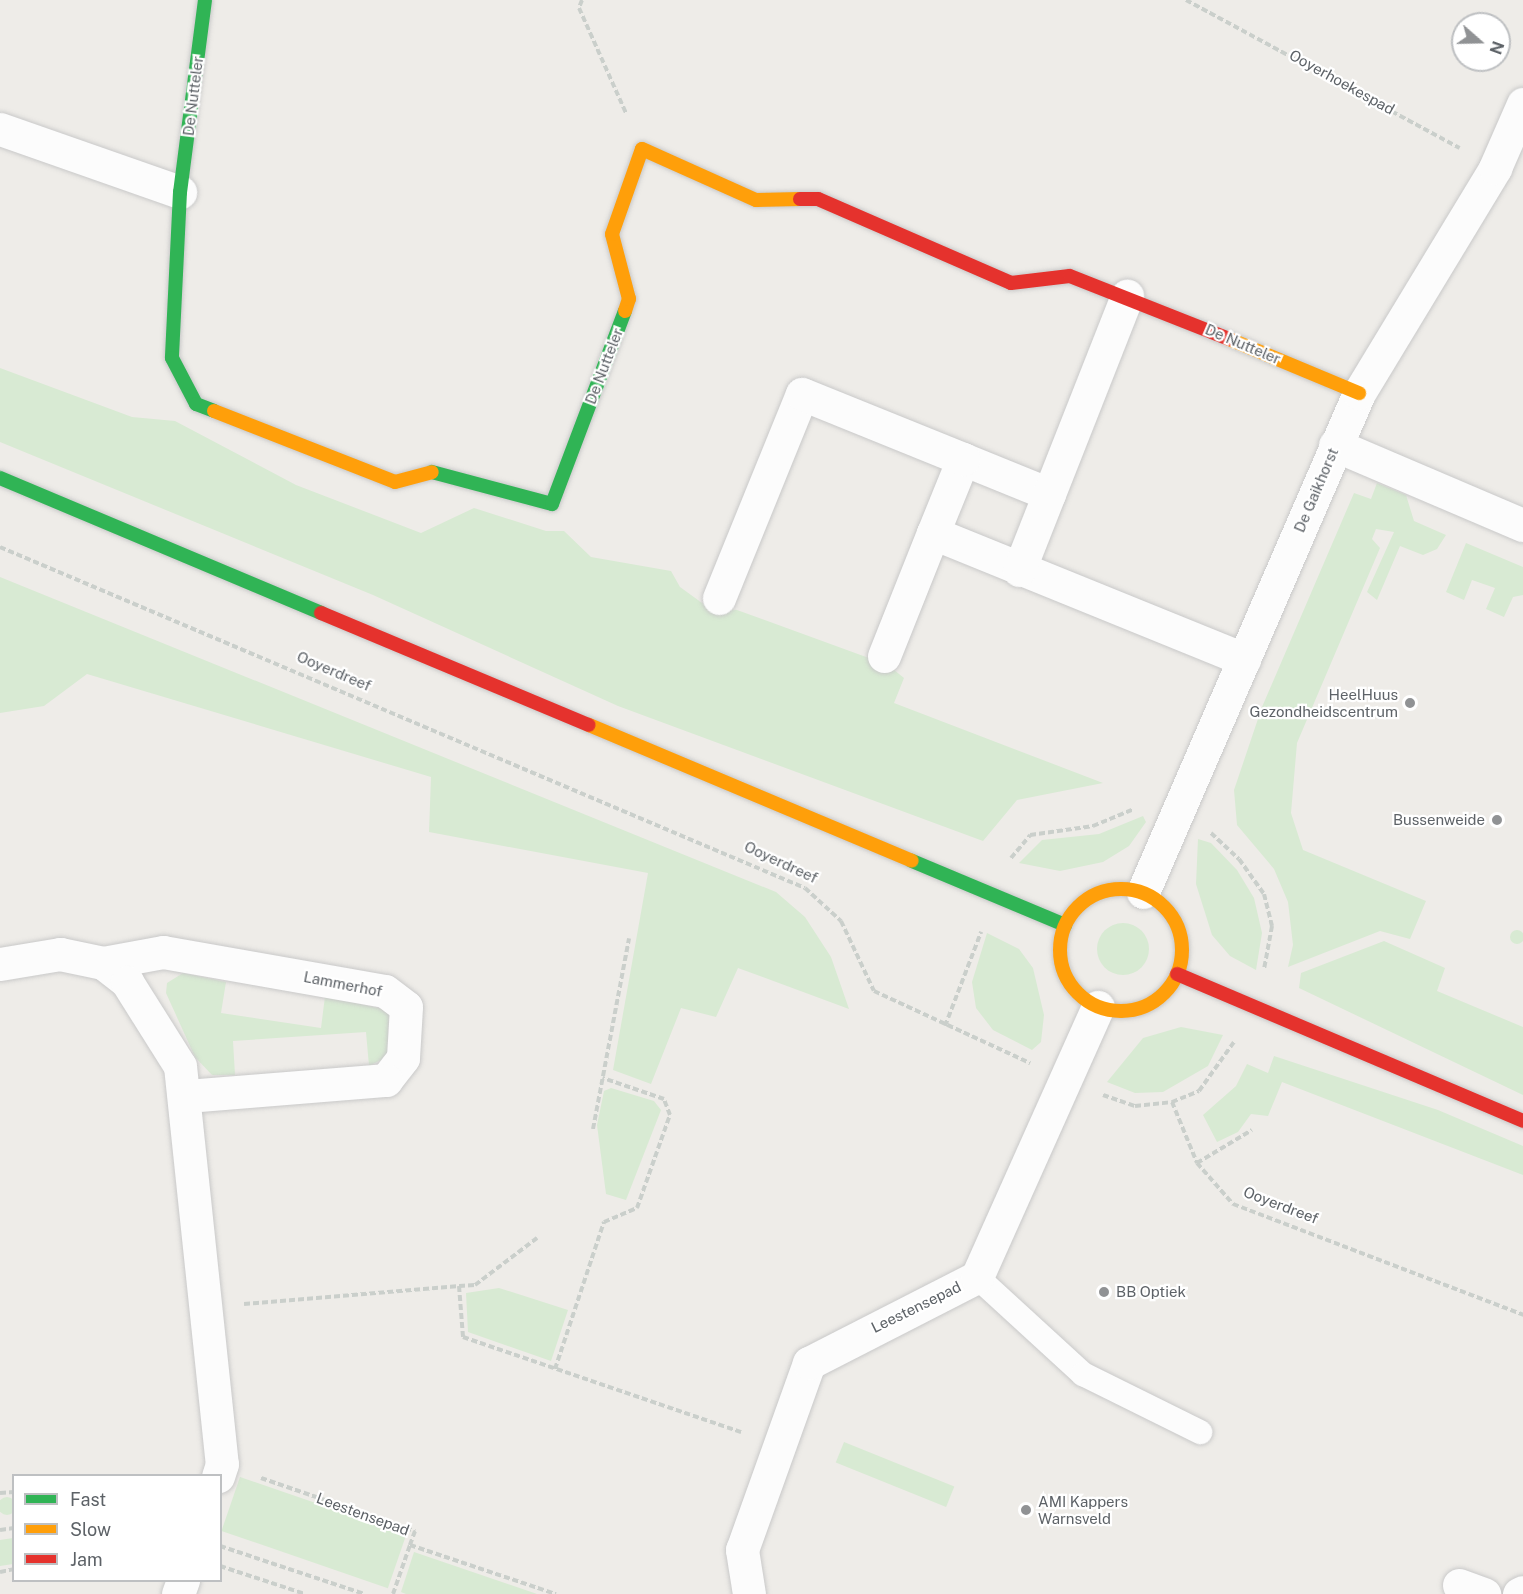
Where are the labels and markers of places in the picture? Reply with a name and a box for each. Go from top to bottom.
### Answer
place label: HeelHuus Gezondheidscentrum [1250,685,1398,720]
marker: HeelHuus Gezondheidscentrum [1403,696,1417,710]
place label: Bussenweide [1393,811,1485,829]
marker: Bussenweide [1490,813,1504,827]
place label: BB Optiek [1116,1283,1186,1301]
marker: BB Optiek [1097,1285,1111,1299]
place label: AMI Kappers Warnsveld [1038,1492,1128,1527]
marker: AMI Kappers Warnsveld [1019,1503,1033,1517]

